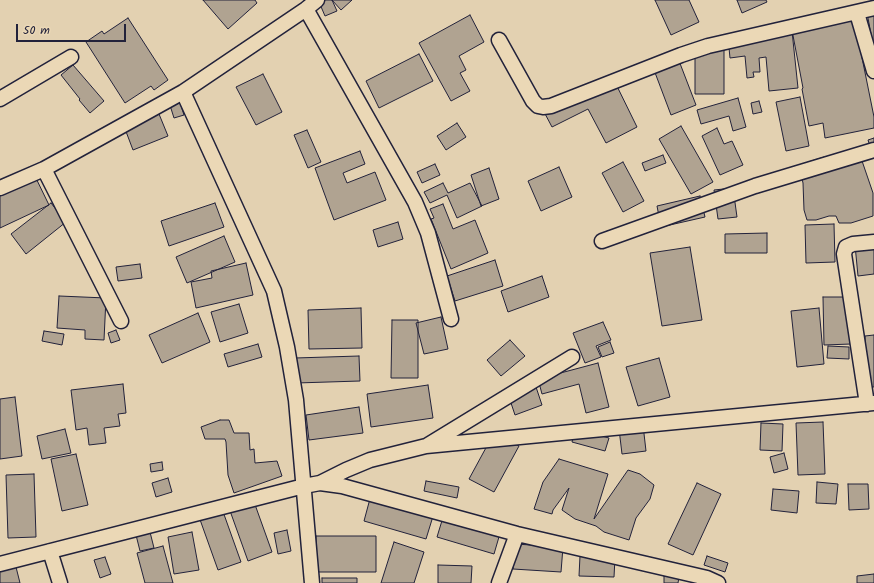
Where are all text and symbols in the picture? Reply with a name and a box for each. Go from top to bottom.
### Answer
scale bar [18,16,128,42]
text: 50 m [23,21,50,40]

